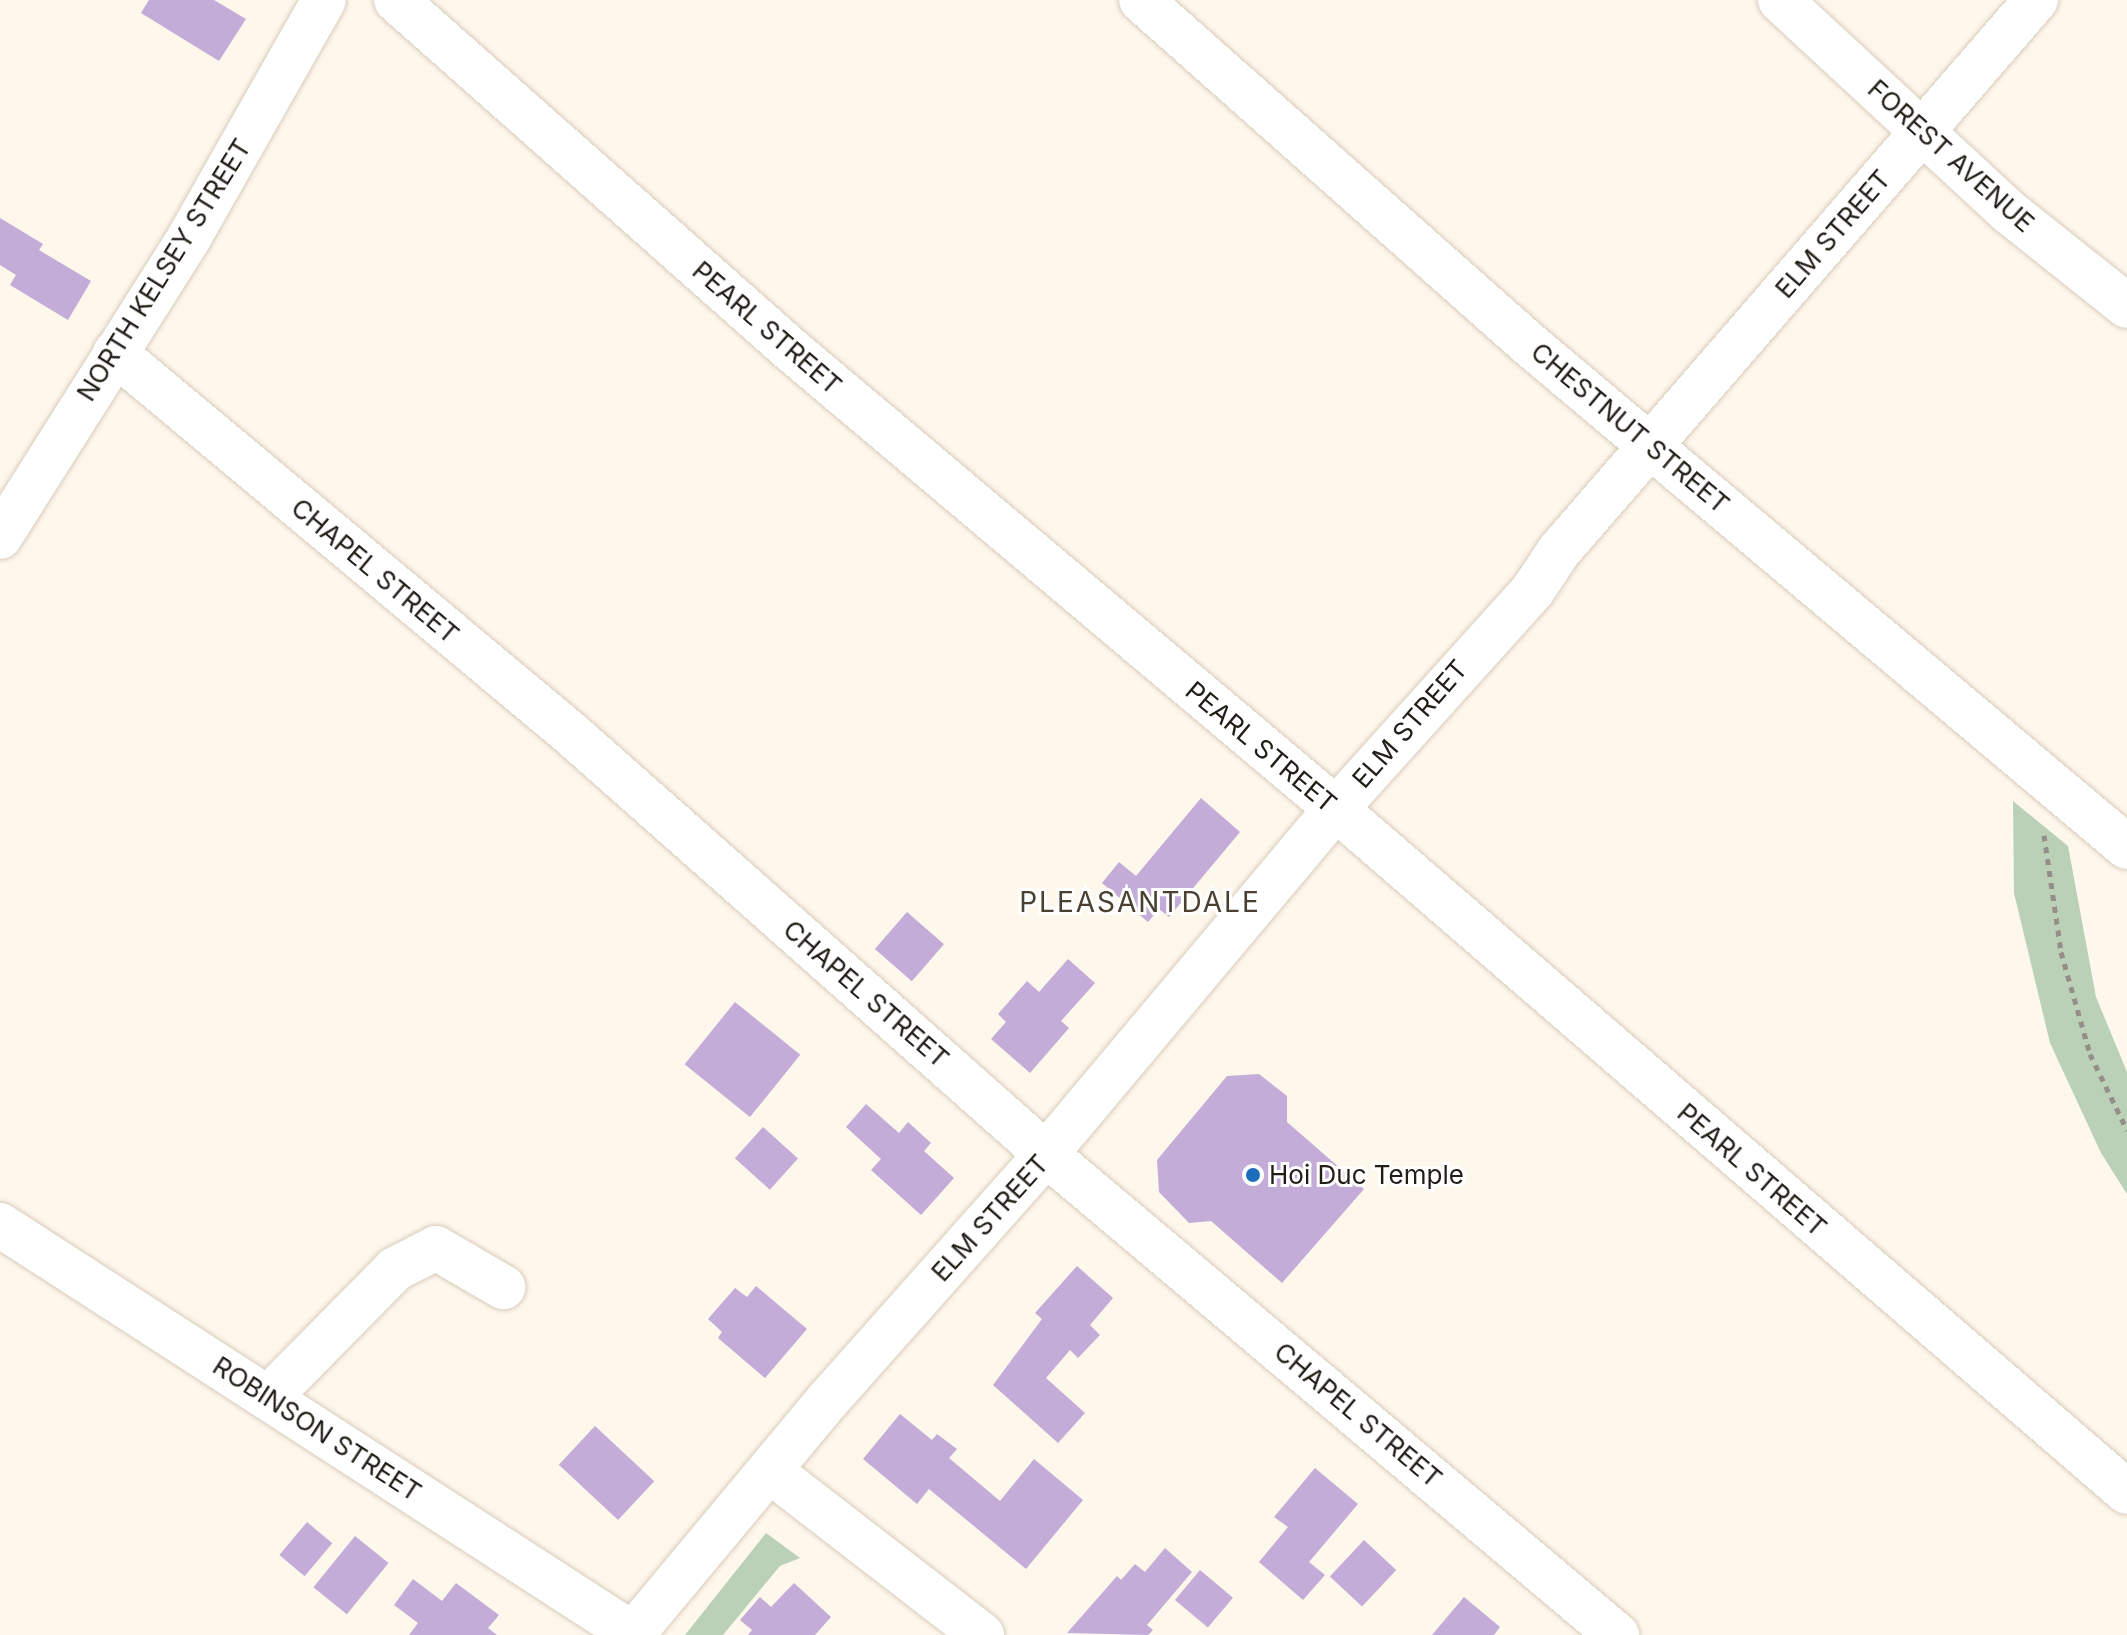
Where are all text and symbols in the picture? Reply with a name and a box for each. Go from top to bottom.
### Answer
street label: FOREST AVENUE [1862,73,2040,239]
street label: NORTH KELSEY STREET [71,133,257,407]
street label: ELM STREET [1769,164,1897,304]
street label: PEARL STREET [686,255,848,401]
street label: CHESTNUT STREET [1525,336,1735,520]
street label: CHAPEL STREET [285,492,465,650]
street label: ELM STREET [1346,654,1474,794]
street label: PEARL STREET [1179,675,1343,819]
district label: PLEASANTDALE [1019,885,1261,919]
street label: CHAPEL STREET [777,914,955,1074]
street label: PEARL STREET [1671,1097,1833,1243]
street label: ELM STREET [925,1148,1055,1288]
place label: Hoi Duc Temple [1269,1159,1464,1191]
marker: Hoi Duc Temple [1244,1166,1262,1184]
street label: CHAPEL STREET [1268,1336,1448,1494]
street label: ROBINSON STREET [207,1350,427,1508]

